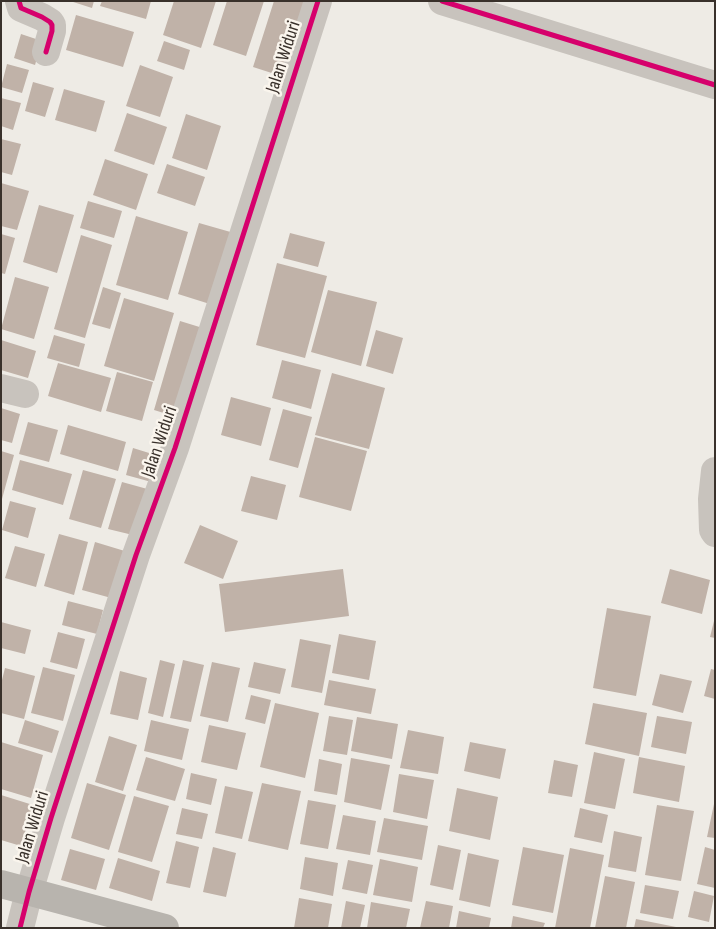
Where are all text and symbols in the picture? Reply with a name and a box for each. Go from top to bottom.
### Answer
street label: Jalan Widuri [262,18,306,96]
street label: Jalan Widuri [137,403,183,481]
street label: Jalan Widuri [11,788,55,866]

